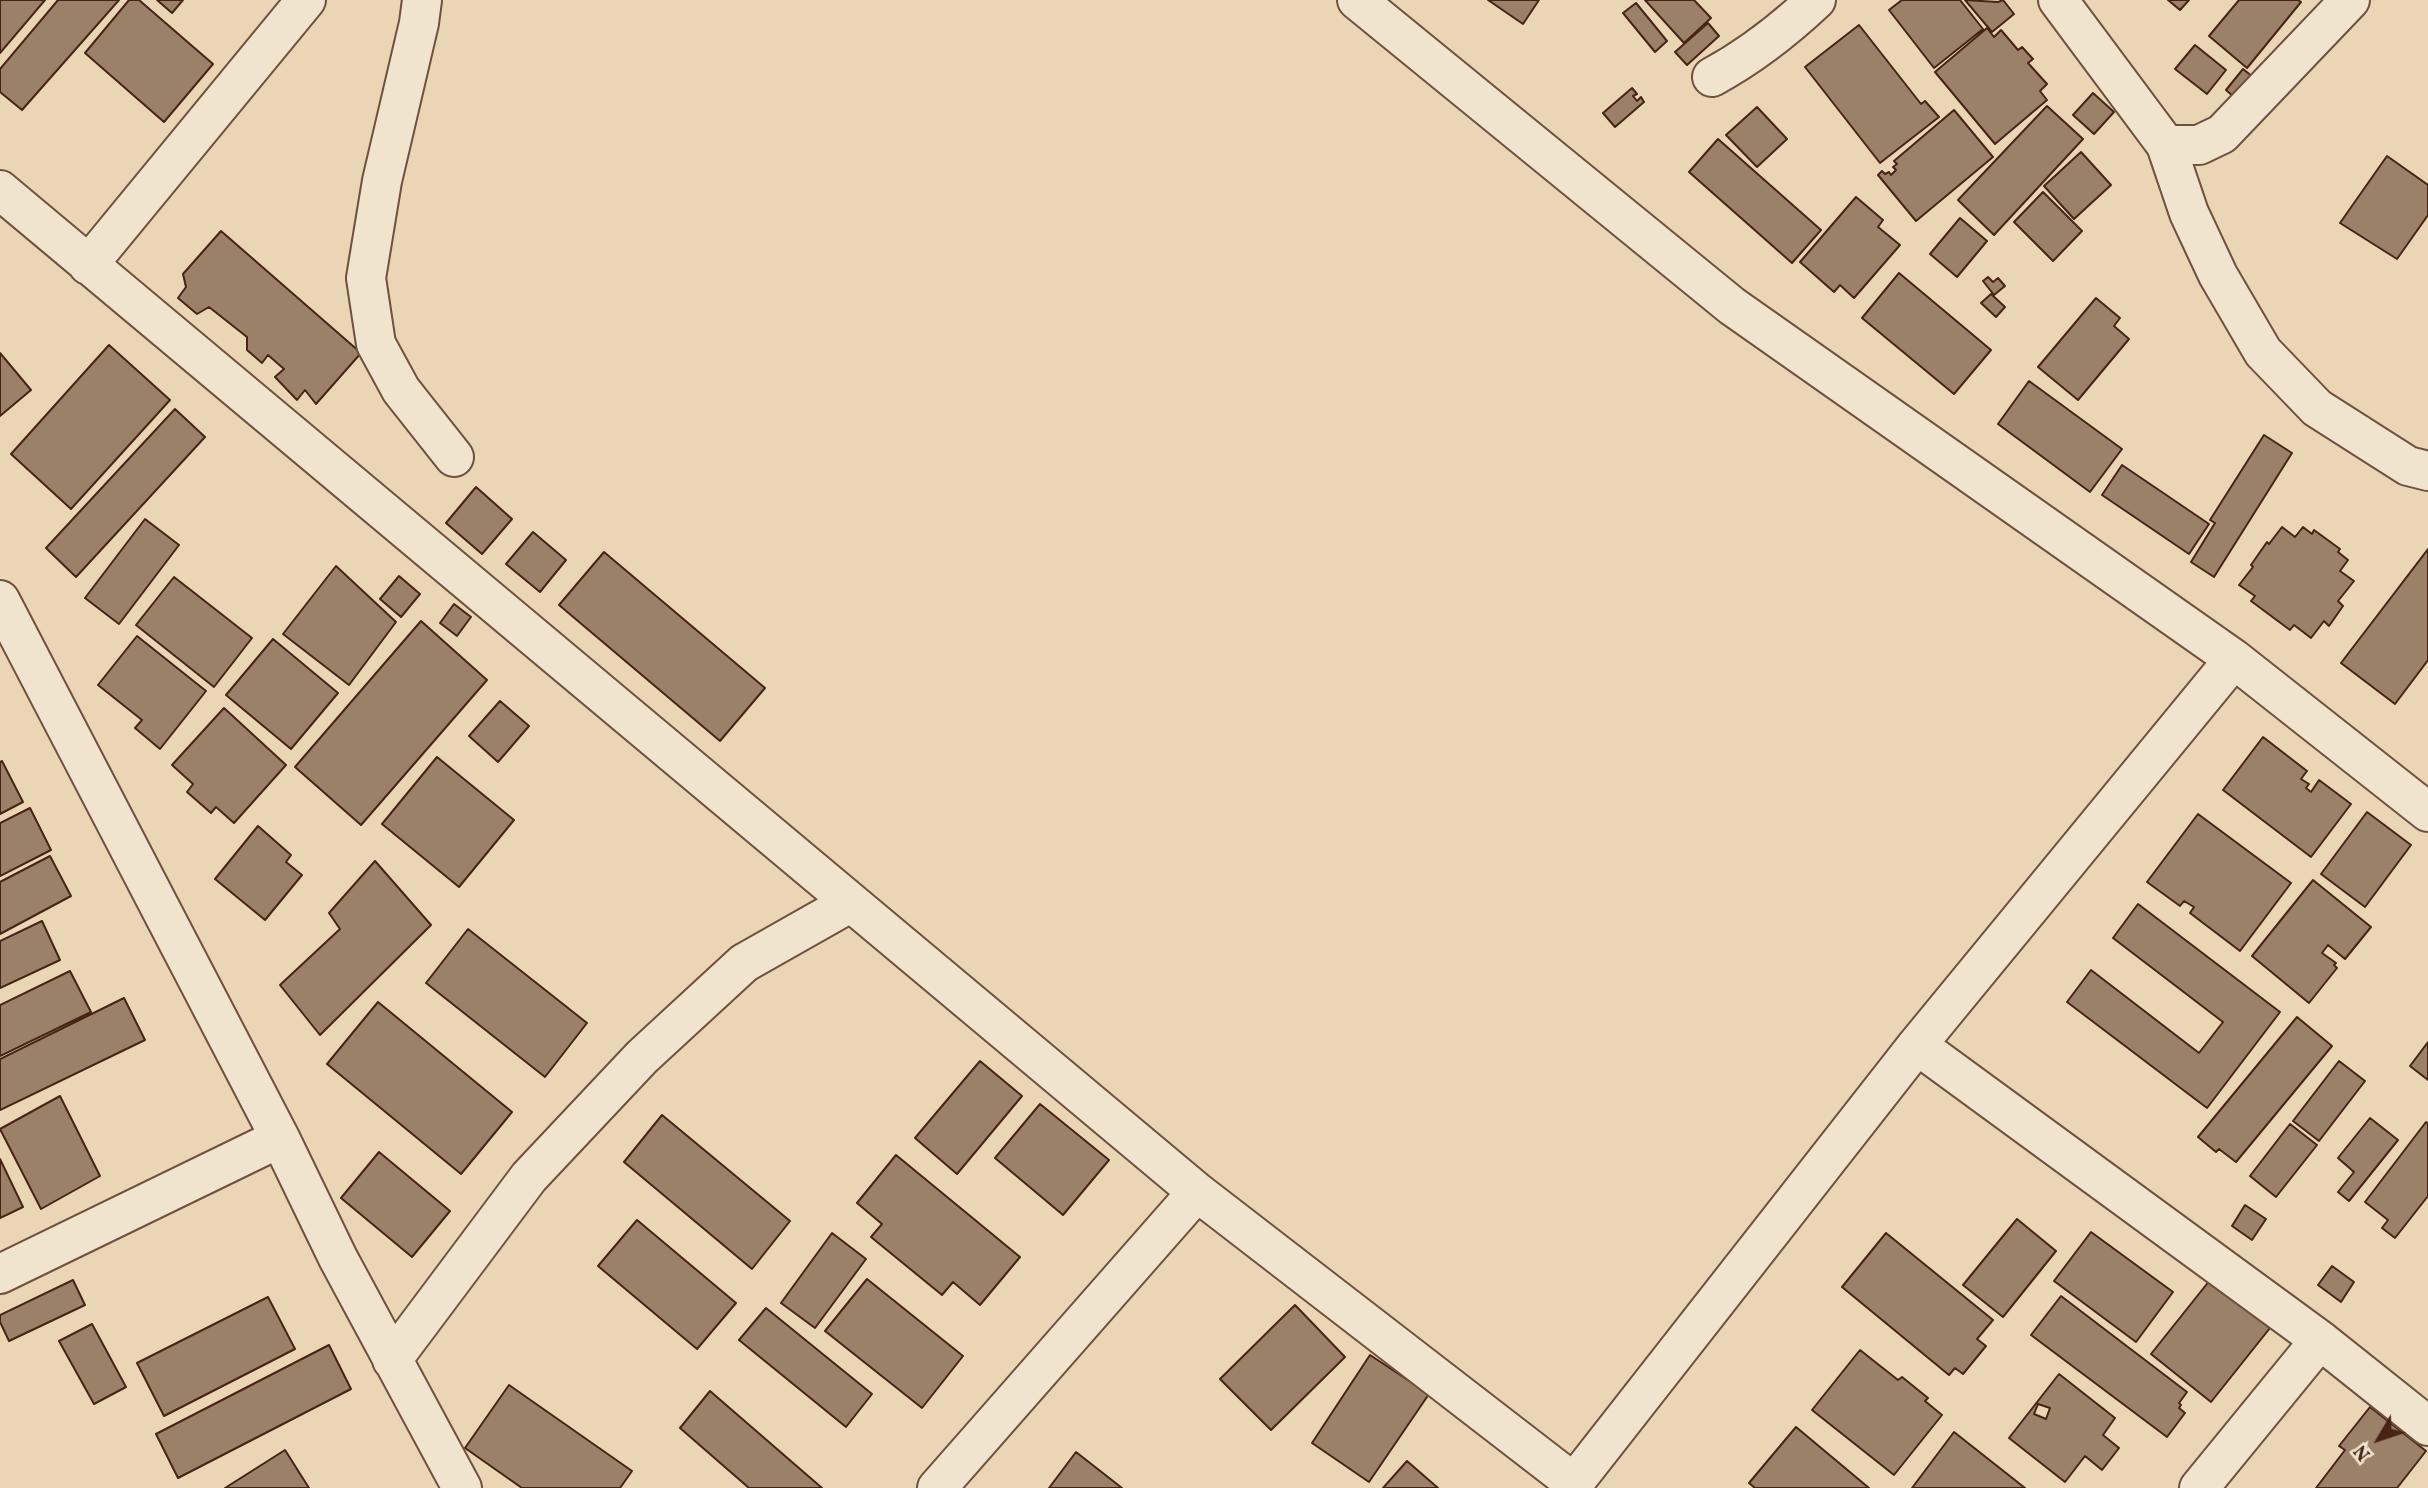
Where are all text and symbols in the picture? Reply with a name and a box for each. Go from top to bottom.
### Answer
north arrow [2344,1404,2414,1474]
text: N [2348,1439,2377,1466]

